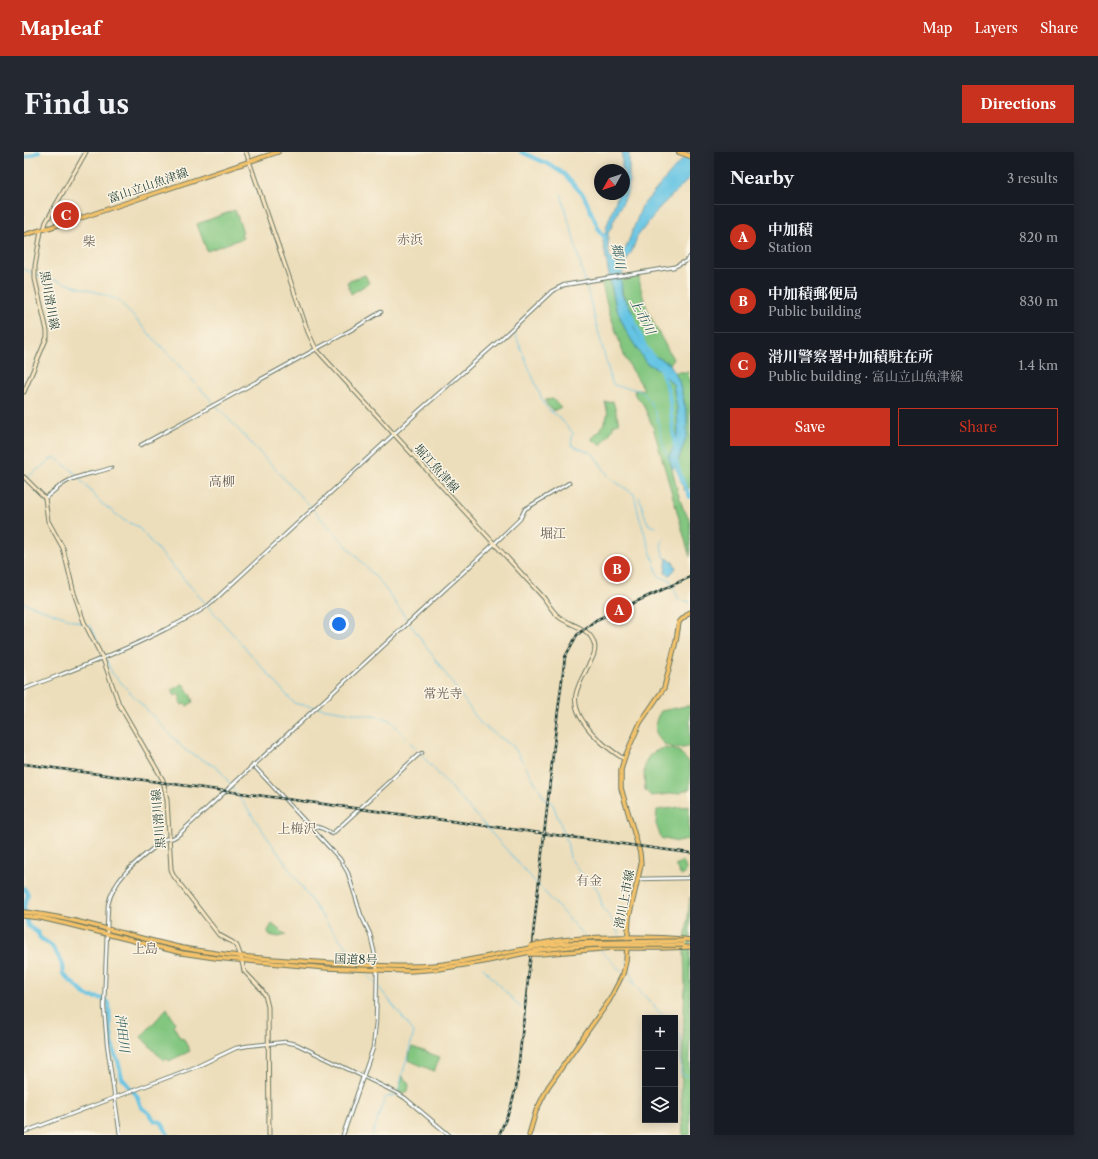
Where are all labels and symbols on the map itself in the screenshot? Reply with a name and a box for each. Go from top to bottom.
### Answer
street label: 富山立山魚津線 [106,164,190,206]
north arrow [594,164,630,200]
pin: C [53,200,79,230]
district label: 赤浜 [397,231,423,247]
district label: 柴 [82,233,96,249]
water label: 郷川 [608,242,630,272]
street label: 黒川滑川線 [37,269,63,331]
water label: 上市川 [627,295,660,339]
street label: 堀江魚津線 [411,441,463,495]
district label: 高柳 [209,473,235,489]
district label: 堀江 [540,525,566,541]
pin: B [604,554,630,584]
pin: A [606,595,632,625]
your location [329,614,349,634]
district label: 常光寺 [423,685,463,701]
street label: 黒川滑川線 [148,788,168,850]
district label: 上梅沢 [277,820,317,836]
street label: 滑川上市線 [611,868,637,930]
district label: 有金 [576,872,602,888]
district label: 上島 [132,940,158,956]
street label: 国道8号 [334,951,378,967]
water label: 沖田川 [113,1013,134,1055]

